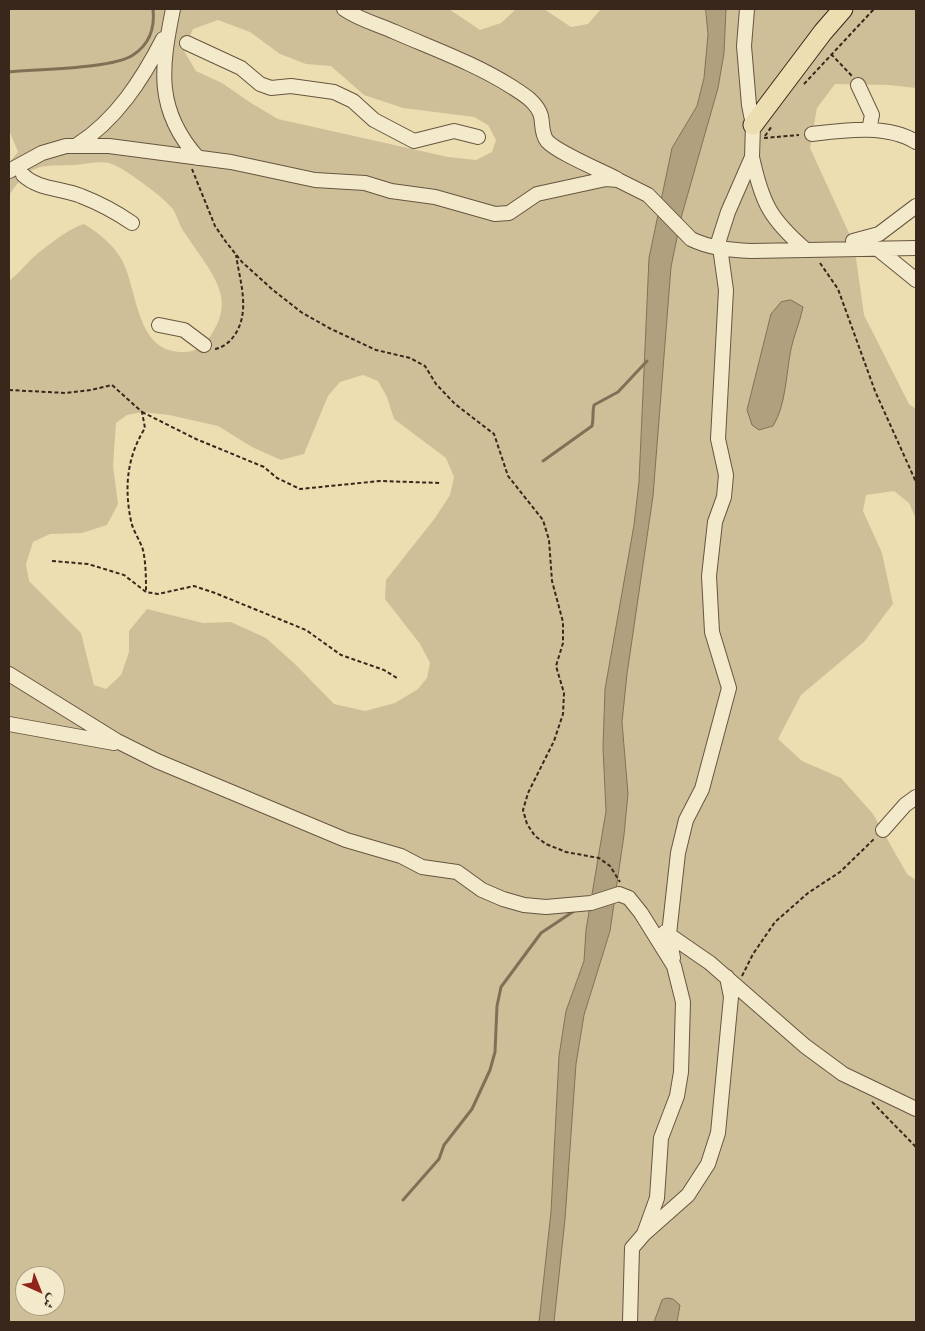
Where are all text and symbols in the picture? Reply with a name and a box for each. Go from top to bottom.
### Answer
north arrow [15,1266,65,1316]
text: ش [40,1291,60,1311]

